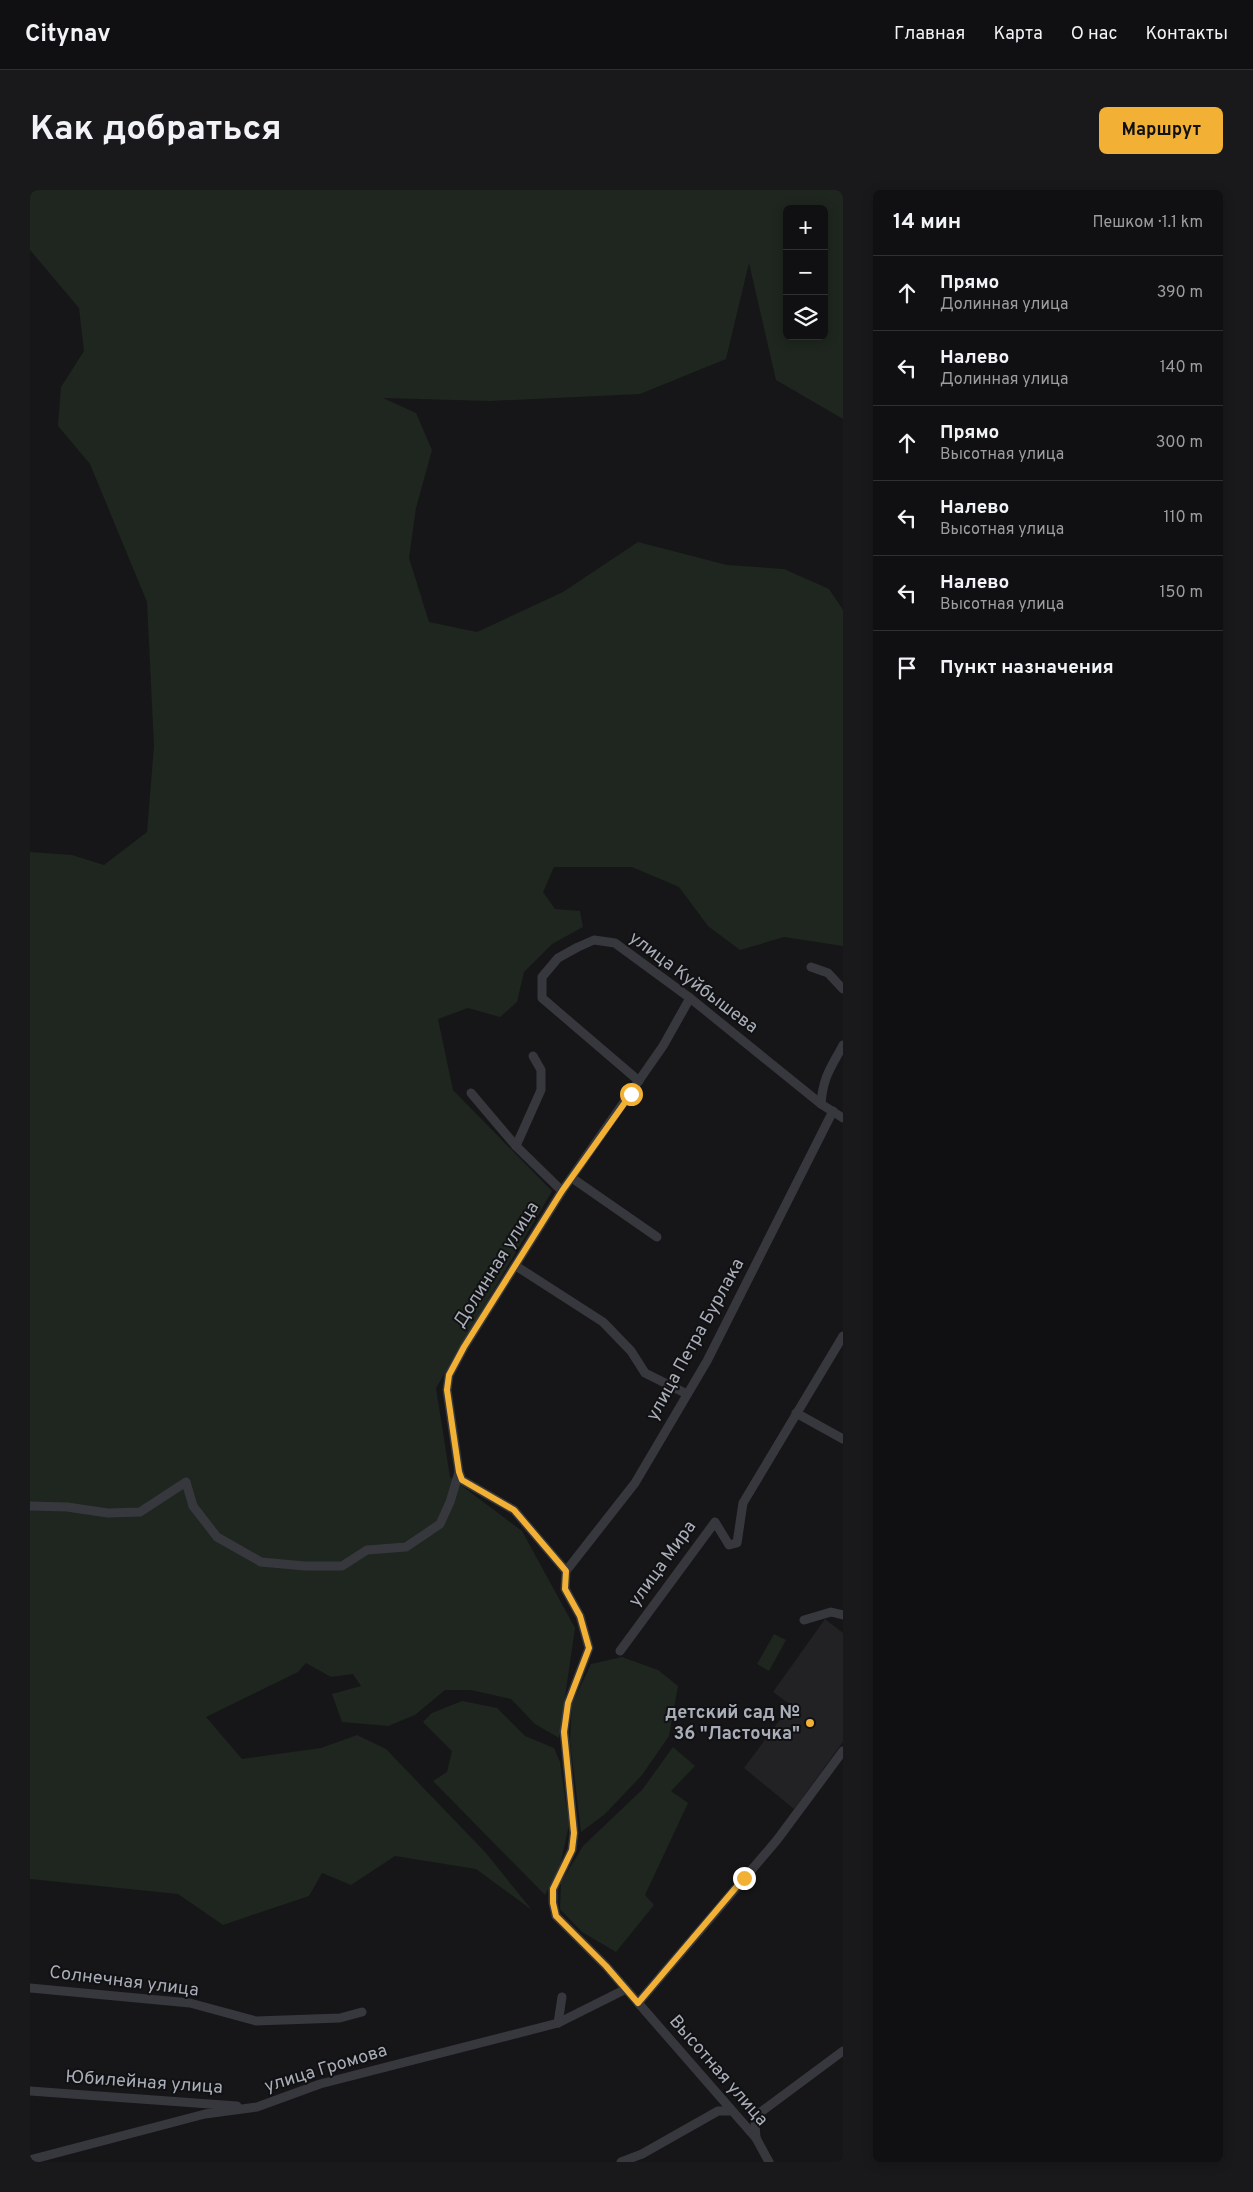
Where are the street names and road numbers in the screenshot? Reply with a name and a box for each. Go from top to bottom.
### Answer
street label: улица Куйбышева [624,927,762,1039]
street label: Долинная улица [449,1198,545,1332]
street label: улица Петра Бурлака [642,1255,750,1425]
street label: улица Мира [624,1516,702,1612]
street label: Солнечная улица [48,1961,200,2003]
street label: Высотная улица [663,2011,773,2131]
street label: улица Громова [262,2039,390,2099]
street label: Юбилейная улица [64,2066,224,2100]

